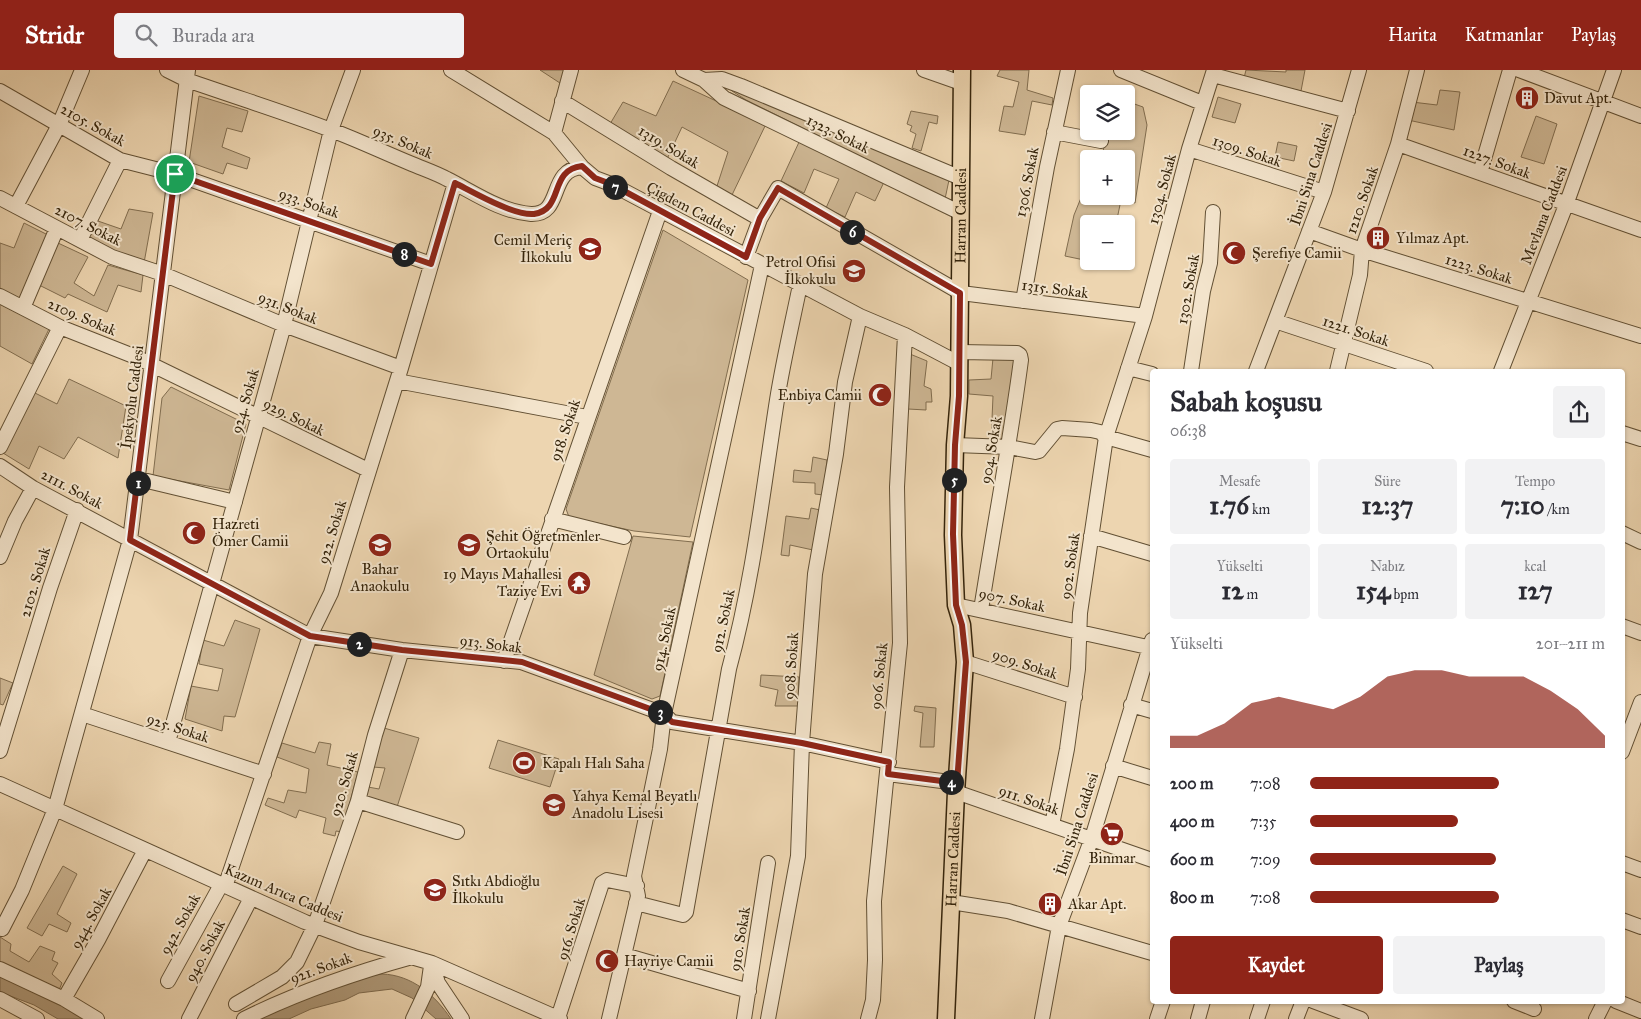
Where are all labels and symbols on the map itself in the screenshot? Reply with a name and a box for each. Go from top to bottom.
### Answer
building icon: Davut Apt. [1514,85,1540,111]
place label: Davut Apt. [1544,89,1612,107]
street label: 2105. Sokak [57,100,129,150]
street label: 1323. Sokak [803,111,873,157]
street label: İbni Sina Caddesi [1286,120,1336,228]
street label: 935. Sokak [370,121,436,163]
street label: 1319. Sokak [635,122,703,172]
street label: 1309. Sokak [1210,131,1284,171]
street label: 1227. Sokak [1461,141,1533,183]
street label: 1306. Sokak [1011,145,1043,219]
street label: 1304. Sokak [1144,152,1180,226]
pin [154,153,196,195]
street label: Mevlana Caddesi [1517,163,1571,267]
street label: 1210. Sokak [1342,164,1382,236]
street label: Harran Caddesi [951,168,970,264]
pin: 7 [602,174,628,200]
street label: Çigdem Caddesi [643,178,739,240]
street label: 933. Sokak [276,184,342,222]
street label: 2107. Sokak [52,200,124,250]
pin: 6 [840,220,864,244]
building icon: Yılmaz Apt. [1365,225,1391,251]
place label: Yılmaz Apt. [1396,229,1469,247]
place label: Cemil Meriç İlkokulu [494,231,572,266]
school or university icon: Cemil Meriç İlkokulu [577,236,603,262]
mosque icon: Şerefiye Camii [1221,240,1247,266]
pin: 8 [392,242,416,266]
place label: Şerefiye Camii [1252,244,1342,262]
street label: 1223. Sokak [1443,250,1515,288]
street label: 1302. Sokak [1173,252,1203,326]
place label: Petrol Ofisi İlkokulu [766,253,836,288]
school or university icon: Petrol Ofisi İlkokulu [841,258,867,284]
street label: 1315. Sokak [1021,276,1089,302]
street label: 931. Sokak [256,288,321,328]
street label: 2109. Sokak [45,294,119,340]
street label: 1221. Sokak [1320,312,1392,350]
street label: İpekyolu Caddesi [117,344,147,450]
street label: 924. Sokak [227,366,263,436]
mosque icon: Enbiya Camii [867,382,893,408]
place label: Enbiya Camii [778,386,862,404]
street label: 929. Sokak [260,394,328,440]
street label: 918. Sokak [546,396,584,464]
street label: 904. Sokak [976,415,1006,485]
street label: 2111. Sokak [38,465,106,513]
pin: 5 [942,468,966,492]
pin: 1 [126,470,150,496]
street label: 922. Sokak [314,498,350,566]
place label: Hazreti Ömer Camii [212,515,289,550]
mosque icon: Hazreti Ömer Camii [181,520,207,546]
place label: Şehit Öğretmenler Ortaokulu [486,526,601,562]
street label: 902. Sokak [1056,531,1084,601]
school or university icon: Bahar Anaokulu [367,532,393,558]
school or university icon: Şehit Öğretmenler Ortaokulu [456,532,482,558]
street label: 2102. Sokak [16,545,54,619]
place label: Bahar Anaokulu [349,560,410,595]
place label: 19 Mayıs Mahallesi Taziye Evi [443,565,562,600]
temple icon: 19 Mayıs Mahallesi Taziye Evi [566,570,592,596]
street label: 907. Sokak [977,584,1047,616]
street label: 912. Sokak [708,588,739,654]
street label: 914. Sokak [648,605,680,673]
street label: 913. Sokak [459,631,523,657]
pin: 2 [346,632,372,656]
street label: 908. Sokak [780,632,802,700]
street label: 906. Sokak [867,642,891,710]
street label: 909. Sokak [990,645,1060,683]
pin: 3 [648,700,672,724]
street label: 925. Sokak [144,709,212,747]
street label: 920. Sokak [326,749,362,819]
sports icon: Kapalı Halı Saha [511,750,537,776]
place label: Kapalı Halı Saha [542,754,645,772]
pin: 4 [938,770,964,794]
street label: İbni Sina Caddesi [1052,770,1102,878]
street label: 911. Sokak [996,781,1062,819]
place label: Yahya Kemal Beyatlı Anadolu Lisesi [571,787,697,822]
school or university icon: Yahya Kemal Beyatlı Anadolu Lisesi [541,792,567,818]
street label: Harran Caddesi [942,811,964,907]
supermarket icon: Binmar [1099,821,1125,847]
place label: Binmar [1089,849,1136,867]
street label: Kazım Arıca Caddesi [222,860,346,926]
place label: Sıtkı Abdioğlu İlkokulu [452,872,540,907]
school or university icon: Sıtkı Abdioğlu İlkokulu [422,877,448,903]
street label: 944. Sokak [67,884,115,952]
street label: 942. Sokak [156,890,204,958]
building icon: Akar Apt. [1037,891,1063,917]
place label: Akar Apt. [1067,895,1126,913]
street label: 916. Sokak [553,896,589,962]
street label: 910. Sokak [726,905,754,973]
street label: 940. Sokak [181,917,229,985]
mosque icon: Hayriye Camii [594,948,620,974]
street label: 921. Sokak [288,949,354,987]
place label: Hayriye Camii [624,952,714,970]

